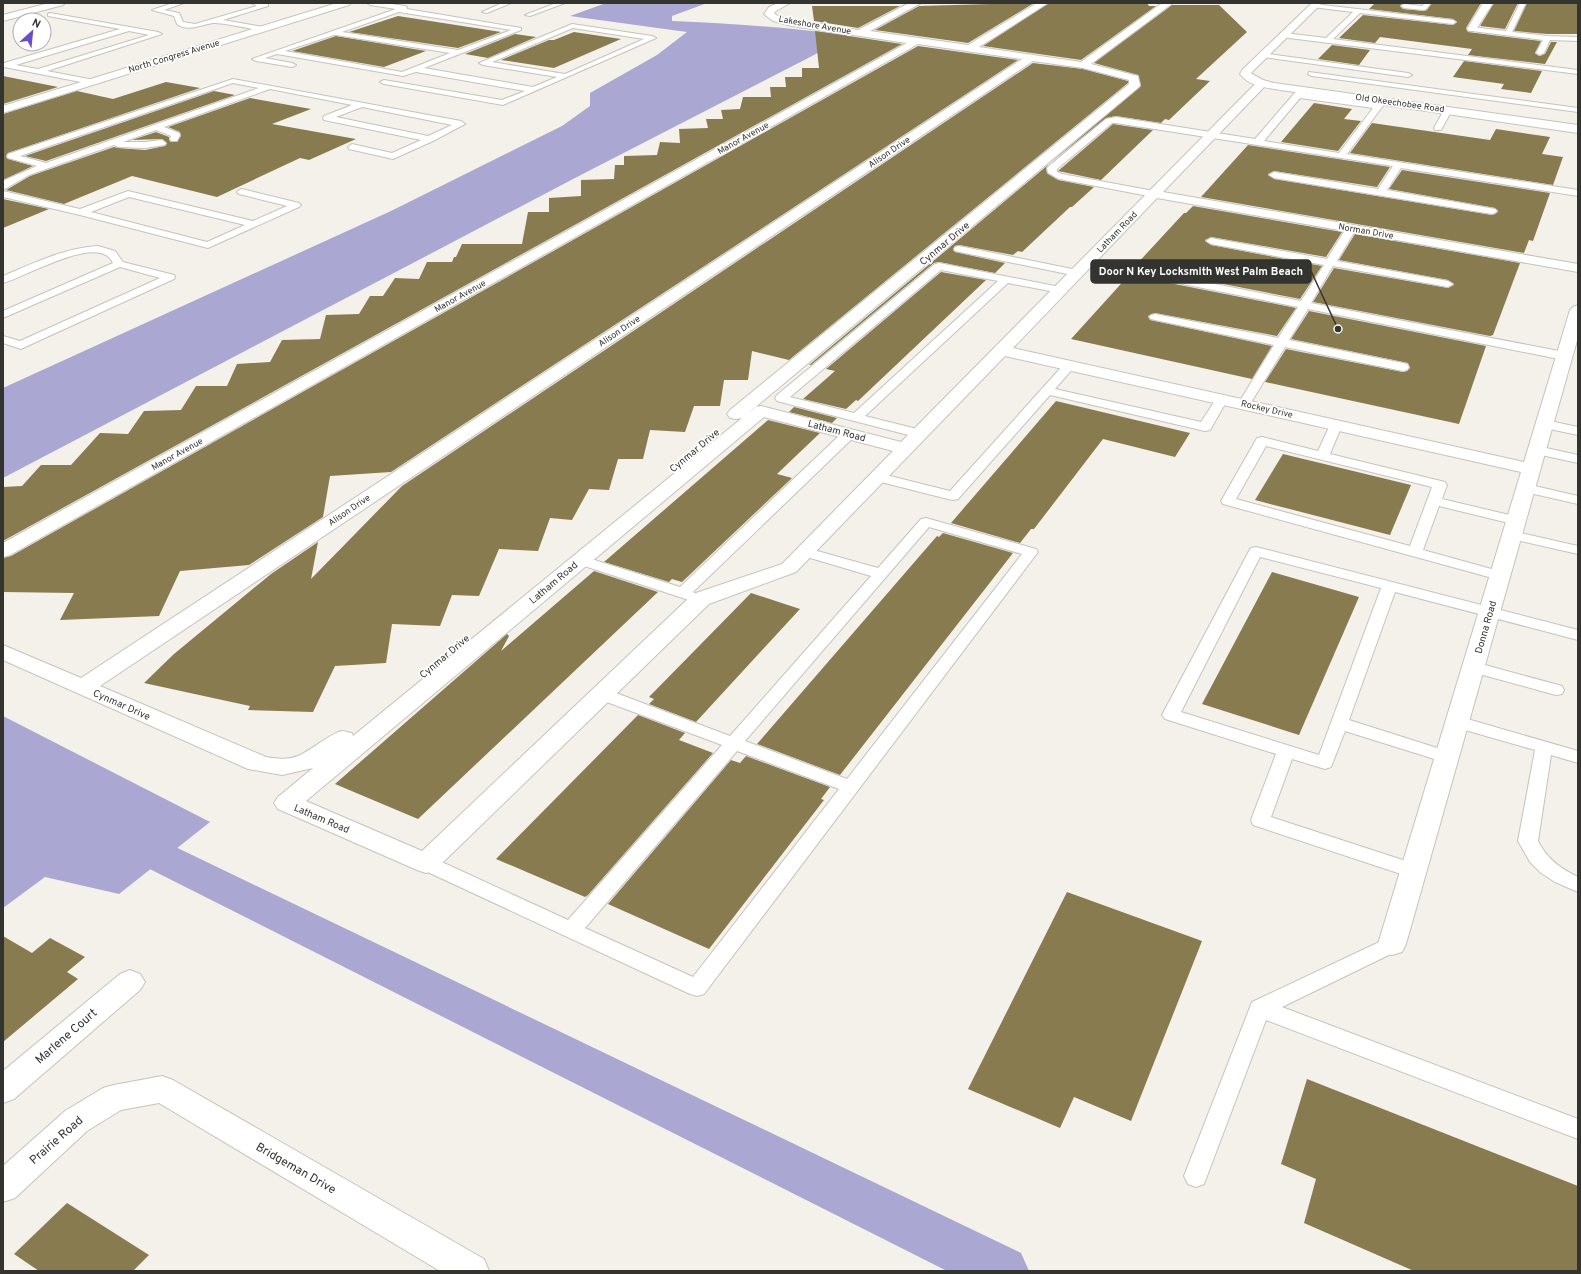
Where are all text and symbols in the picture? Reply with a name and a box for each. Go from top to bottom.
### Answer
north arrow [12,12,52,52]
street label: Lakeshore Avenue [778,14,852,37]
text: N [29,16,43,32]
street label: North Congress Avenue [127,37,221,76]
street label: Old Okeechobee Road [1355,92,1445,115]
street label: Manor Avenue [715,120,771,157]
street label: Alison Drive [866,134,913,170]
street label: Latham Road [1095,209,1140,255]
street label: Cynmar Drive [917,219,973,269]
street label: Norman Drive [1337,221,1395,242]
callout: Door N Key Locksmith West Palm Beach [1091,260,1311,283]
text: Door N Key Locksmith West Palm Beach [1099,265,1303,279]
street label: Manor Avenue [432,278,488,315]
street label: Alison Drive [596,313,643,349]
street label: Rockey Drive [1240,398,1294,421]
street label: Latham Road [806,417,867,445]
street label: Cynmar Drive [667,426,723,476]
street label: Manor Avenue [149,436,205,473]
street label: Alison Drive [326,492,373,528]
street label: Latham Road [527,559,581,607]
street label: Donna Road [1473,599,1500,655]
street label: Cynmar Drive [417,632,473,682]
street label: Cynmar Drive [91,687,152,724]
street label: Latham Road [292,802,351,837]
street label: Marlene Court [32,1005,101,1068]
street label: Prairie Road [26,1113,87,1168]
street label: Bridgeman Drive [252,1139,339,1198]

